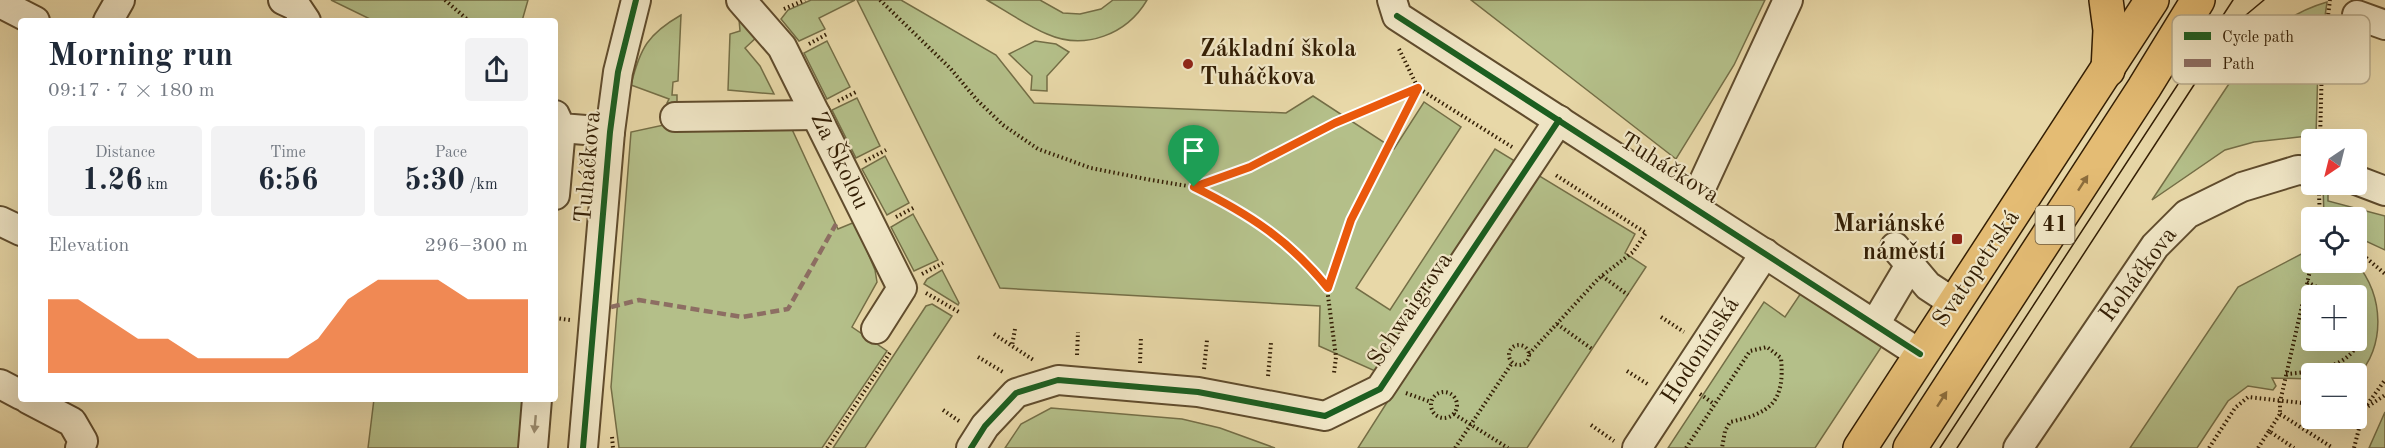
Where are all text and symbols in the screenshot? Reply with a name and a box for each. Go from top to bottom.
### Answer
legend [2172,15,2370,84]
text: Cycle path [2222,30,2294,46]
button: share [465,38,528,101]
place label: Základní škola Tuháčkova [1200,38,1356,90]
text: Morning run [48,40,233,73]
marker: Základní škola Tuháčkova [1181,57,1195,71]
text: Path [2222,57,2255,73]
text: 09:17 · 7 × 180 m [48,81,215,101]
street label: Za Školou [805,106,877,213]
street label: Tuháčkova [572,110,606,224]
pin [1168,125,1219,187]
street label: Tuháčkova [1615,129,1723,209]
north arrow [2301,129,2367,195]
map controls [2301,129,2367,429]
icon: arrive [1177,134,1210,167]
text: Distance [95,145,155,161]
text: Time [270,145,306,161]
text: Pace [435,145,467,161]
text: 1.26 [82,166,143,196]
text: 6:56 [258,166,318,196]
text: 5:30 [404,166,465,196]
one-way arrow [2077,175,2088,191]
text: km [143,177,168,193]
text: /km [465,177,498,193]
street label: Svatopetrská [1929,206,2025,332]
road number: 41 [2036,206,2074,244]
button: locate [2301,207,2367,273]
place label: Mariánské náměstí [1833,213,1945,265]
street label: Roháčkova [2096,223,2182,327]
marker: Mariánské náměstí [1950,232,1964,246]
text: Elevation [48,236,129,256]
text: 296–300 m [425,236,528,256]
street label: Schwaigrova [1364,248,1458,371]
button: + [2301,285,2367,351]
street label: Hodonínská [1658,293,1744,409]
button: − [2301,363,2367,429]
one-way arrow [1936,391,1947,407]
one-way arrow [530,414,539,433]

